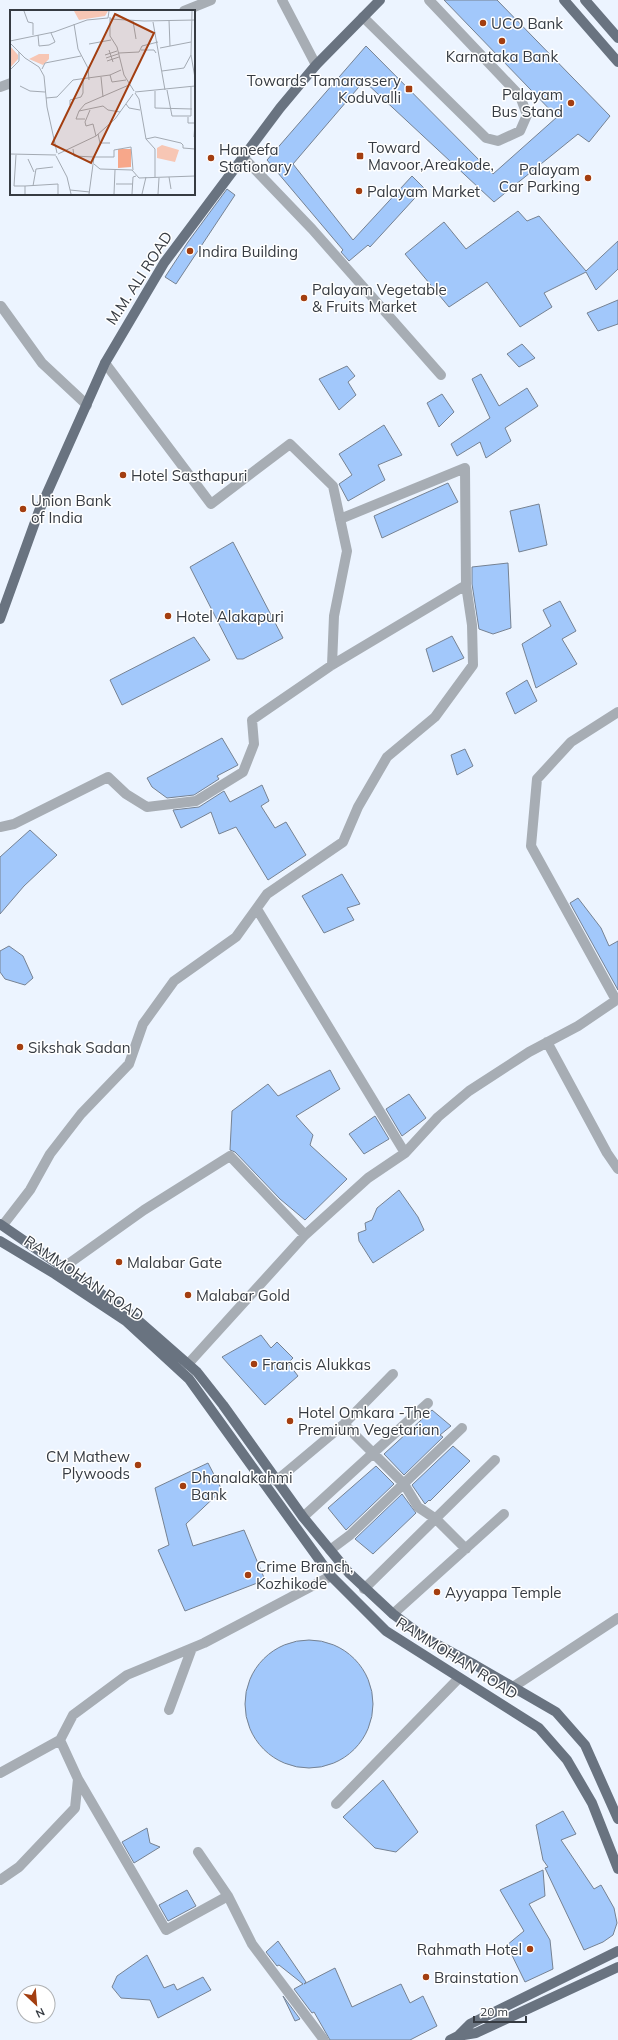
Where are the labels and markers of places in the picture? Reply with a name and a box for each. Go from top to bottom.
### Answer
place label: UCO Bank [491,14,563,33]
marker: UCO Bank [478,18,488,28]
marker: Karnataka Bank [497,36,507,46]
place label: Karnataka Bank [446,47,558,66]
place label: Towards Tamarassery Koduvalli [247,71,401,107]
marker: Towards Tamarassery Koduvalli [404,84,414,94]
place label: Palayam Bus Stand [491,85,563,121]
marker: Palayam Bus Stand [566,98,576,108]
place label: Toward Mavoor,Areakode, [368,138,494,174]
place label: Haneefa Stationary [219,140,292,176]
marker: Toward Mavoor,Areakode, [355,151,365,161]
marker: Haneefa Stationary [206,153,216,163]
place label: Palayam Car Parking [499,160,580,196]
marker: Palayam Car Parking [583,173,593,183]
place label: Palayam Market [367,182,480,201]
marker: Palayam Market [354,186,364,196]
place label: Indira Building [198,242,298,261]
marker: Indira Building [185,246,195,256]
place label: Palayam Vegetable & Fruits Market [312,280,447,316]
marker: Palayam Vegetable & Fruits Market [299,293,309,303]
place label: Hotel Sasthapuri [131,466,247,485]
marker: Hotel Sasthapuri [118,470,128,480]
place label: Union Bank of India [31,491,112,527]
marker: Union Bank of India [18,504,28,514]
place label: Hotel Alakapuri [176,607,284,626]
marker: Hotel Alakapuri [163,611,173,621]
place label: Sikshak Sadan [28,1038,131,1057]
marker: Sikshak Sadan [15,1042,25,1052]
place label: Malabar Gate [127,1253,222,1272]
marker: Malabar Gate [114,1257,124,1267]
place label: Malabar Gold [196,1286,290,1305]
marker: Malabar Gold [183,1290,193,1300]
place label: Francis Alukkas [262,1355,371,1374]
marker: Francis Alukkas [249,1359,259,1369]
place label: Hotel Omkara -The Premium Vegetarian [298,1403,440,1439]
marker: Hotel Omkara -The Premium Vegetarian [285,1416,295,1426]
place label: CM Mathew Plywoods [46,1447,130,1483]
marker: CM Mathew Plywoods [133,1460,143,1470]
place label: Dhanalakahmi Bank [191,1468,293,1504]
marker: Dhanalakahmi Bank [178,1481,188,1491]
place label: Crime Branch, Kozhikode [256,1557,354,1593]
marker: Crime Branch, Kozhikode [243,1570,253,1580]
place label: Ayyappa Temple [445,1583,561,1602]
marker: Ayyappa Temple [432,1587,442,1597]
place label: Rahmath Hotel [417,1940,522,1959]
marker: Rahmath Hotel [525,1944,535,1954]
place label: Brainstation [434,1968,519,1987]
marker: Brainstation [421,1972,431,1982]

